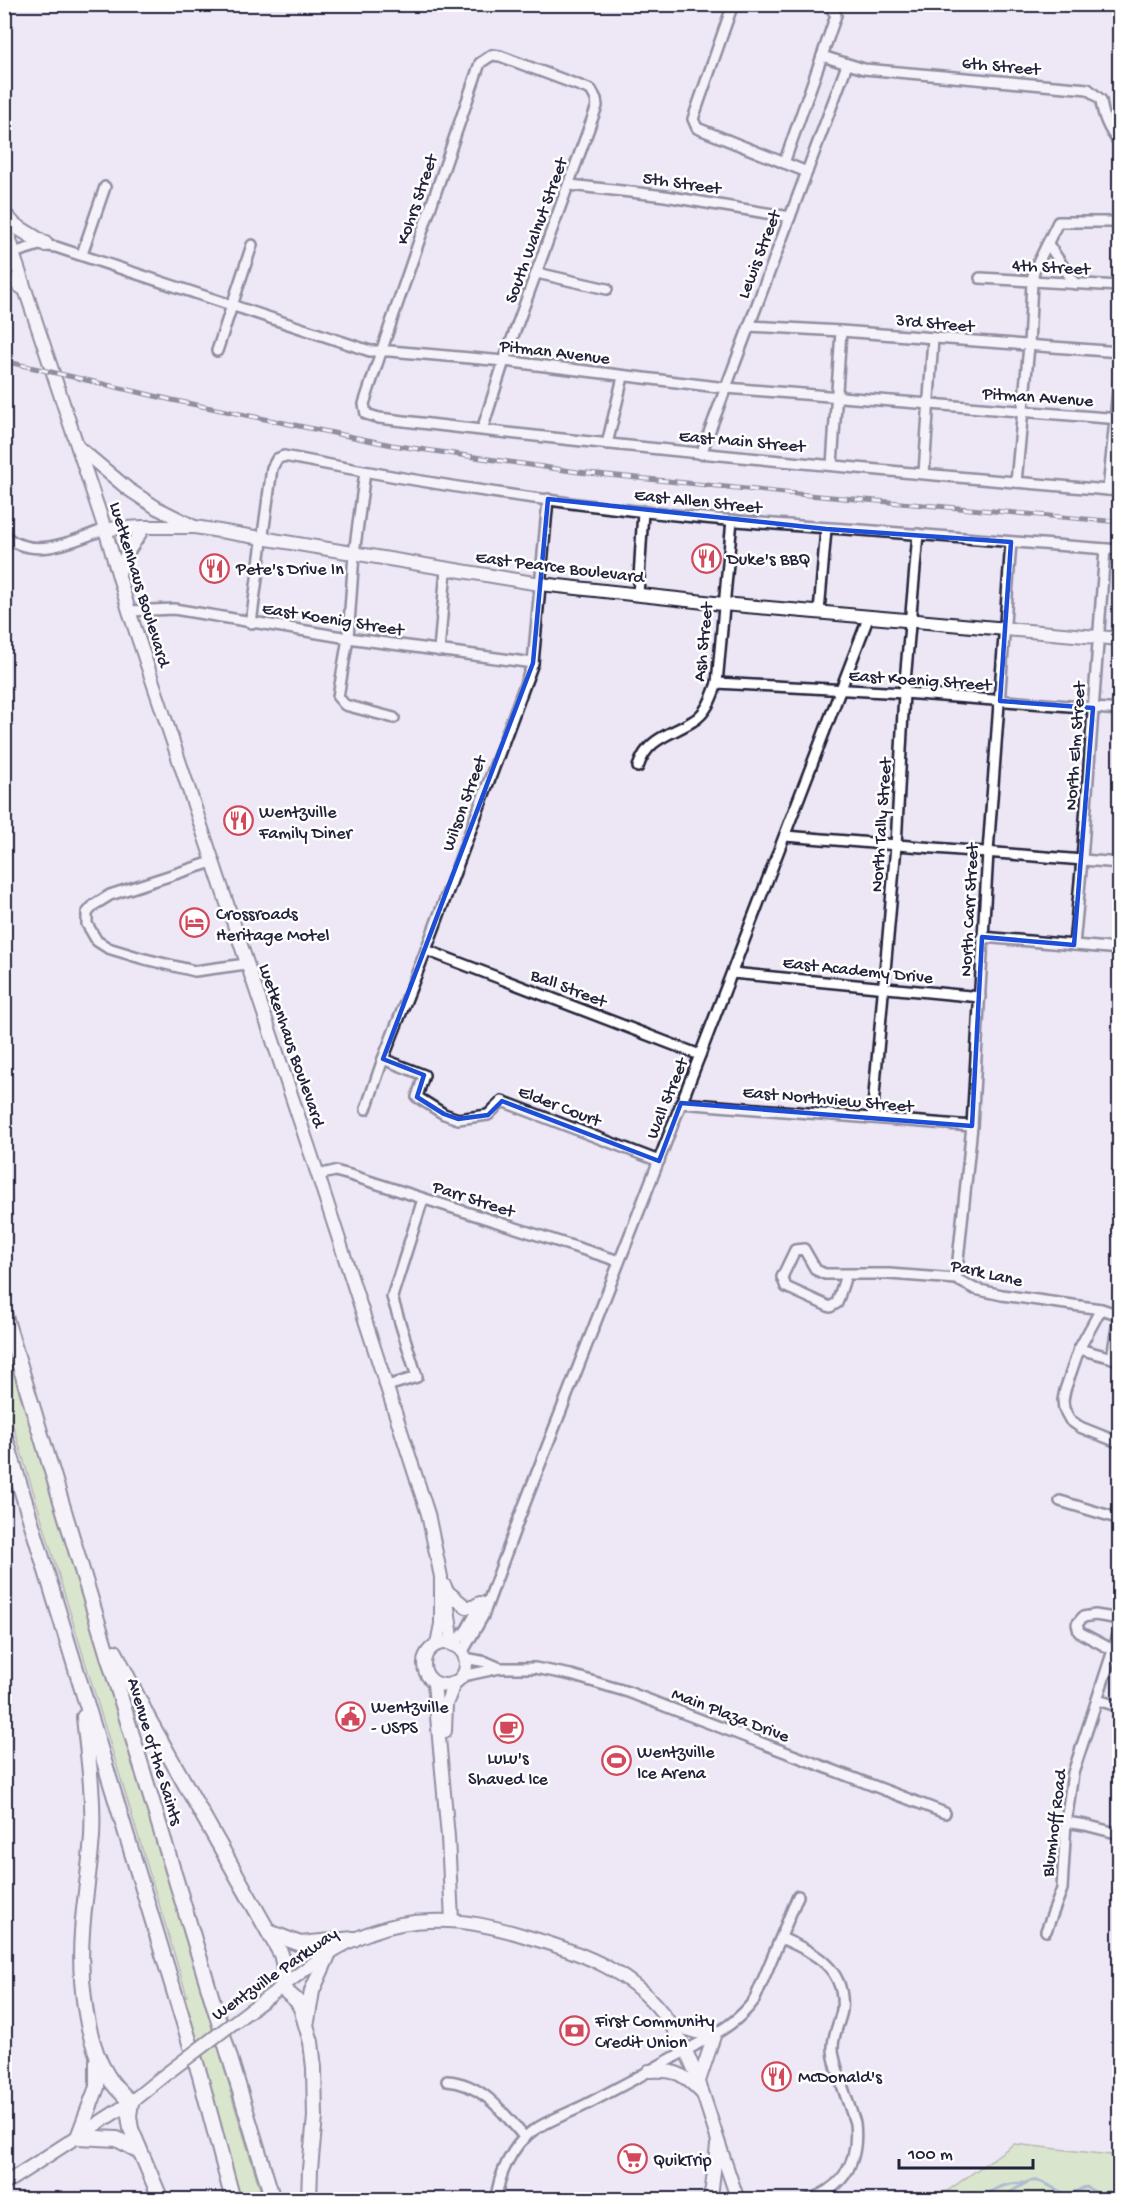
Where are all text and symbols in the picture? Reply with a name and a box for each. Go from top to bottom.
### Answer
street label: 6th Street [961,54,1042,82]
street label: Kohrs Street [393,150,444,248]
street label: South Walnut Street [501,154,574,306]
street label: 5th Street [641,169,724,201]
street label: Lewis Street [734,206,787,302]
street label: 4th Street [1011,256,1092,281]
street label: 3rd Street [894,311,976,339]
street label: Pitman Avenue [497,336,612,371]
street label: Pitman Avenue [981,384,1095,413]
street label: East Main Street [678,427,807,459]
street label: East Allen Street [633,485,764,520]
street label: Luetkenhaus Boulevard [103,500,174,671]
restaurant icon: Duke's BBQ [690,542,722,574]
street label: East Pearce Boulevard [474,548,647,589]
place label: Duke's BBQ [726,550,810,571]
restaurant icon: Pete's Drive In [199,552,231,584]
place label: Pete's Drive In [235,560,344,581]
street label: East Koenig Street [260,599,406,642]
street label: Ash Street [690,600,719,683]
street label: East Koenig Street [848,666,994,697]
street label: North Elm Street [1062,679,1092,811]
street label: Wilson Street [438,752,493,854]
street label: North Tally Street [867,756,898,893]
place label: Wentzville Family Diner [258,803,353,845]
restaurant icon: Wentzville Family Diner [222,805,254,837]
street label: North Carr Street [957,841,985,977]
place label: Crossroads Heritage Motel [216,905,329,947]
hotel icon: Crossroads Heritage Motel [179,907,211,939]
street label: East Academy Drive [781,953,935,990]
street label: Luetkenhaus Boulevard [253,961,329,1132]
street label: Ball Street [526,965,610,1014]
street label: Wall Street [643,1054,695,1142]
street label: Elder Court [515,1082,605,1133]
street label: East Northview Street [742,1083,916,1119]
street label: Parr Street [429,1177,518,1224]
street label: Park Lane [948,1256,1025,1293]
street label: Avenue of the Saints [121,1676,186,1829]
street label: Main Plaza Drive [668,1684,793,1749]
place label: Wentzville - USPS [371,1698,449,1740]
public building icon: Wentzville - USPS [334,1700,366,1732]
cafe icon: LuLu's Shaved Ice [492,1712,524,1744]
place label: Wentzville Ice Arena [637,1743,715,1785]
sports icon: Wentzville Ice Arena [600,1745,632,1777]
place label: LuLu's Shaved Ice [468,1749,549,1791]
street label: Blumhoff Road [1038,1767,1073,1879]
street label: Wentzville Parkway [208,1924,343,2026]
place label: First Community Credit Union [594,2012,715,2054]
bank icon: First Community Credit Union [558,2014,590,2046]
restaurant icon: McDonald's [761,2060,793,2092]
place label: McDonald's [798,2068,883,2089]
scale bar [899,2132,1032,2170]
supermarket icon: QuikTrip [616,2143,648,2175]
text: 100 m [907,2145,953,2166]
place label: QuikTrip [653,2151,712,2172]

